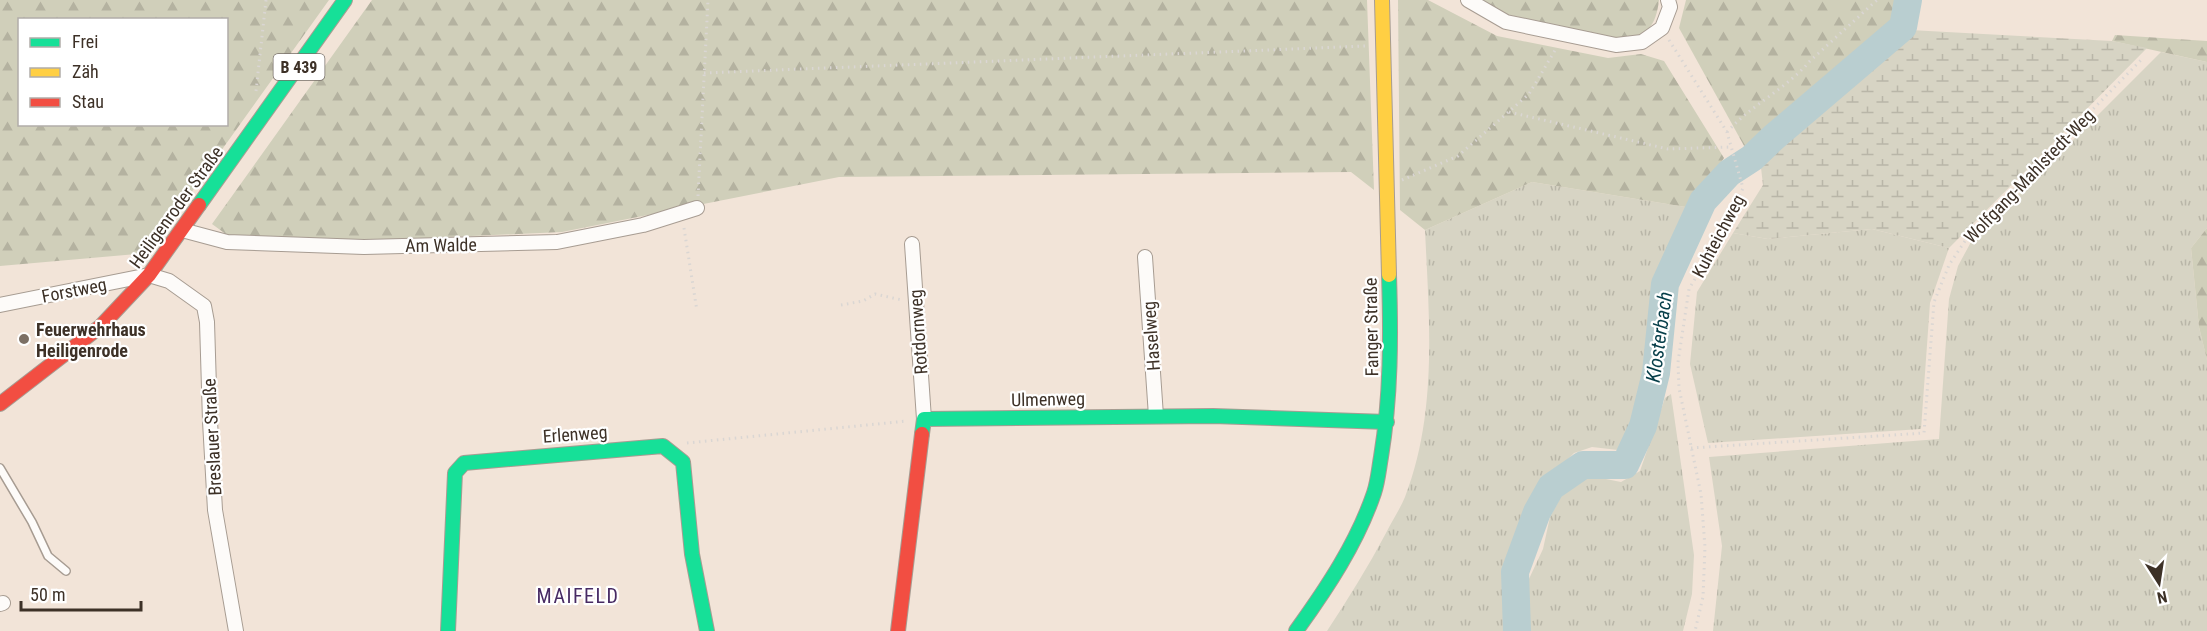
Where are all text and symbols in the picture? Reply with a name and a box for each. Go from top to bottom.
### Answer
legend [18,18,228,126]
text: Frei [72,31,98,52]
road number: B 439 [274,54,324,80]
text: Zäh [72,61,99,82]
text: Stau [72,91,104,112]
street label: Wolfgang-Mahlstedt-Weg [1960,105,2098,247]
street label: Heiligenroder Straße [125,142,227,272]
street label: Kuhteichweg [1687,191,1749,281]
street label: Am Walde [405,234,477,256]
street label: Forstweg [40,273,108,307]
street label: Fanger Straße [1360,277,1382,377]
street label: Rotdornweg [905,289,931,375]
water label: Klosterbach [1641,290,1677,384]
street label: Haselweg [1138,301,1164,371]
place label: Feuerwehrhaus Heiligenrode [36,319,146,361]
marker: Feuerwehrhaus Heiligenrode [17,332,31,346]
street label: Breslauer Straße [198,378,226,496]
street label: Ulmenweg [1011,388,1085,410]
street label: Erlenweg [542,421,608,447]
north arrow [2129,553,2189,613]
scale bar [21,574,141,612]
text: 50 m [30,584,65,605]
district label: MAIFELD [537,584,619,608]
text: N [2155,587,2169,607]

